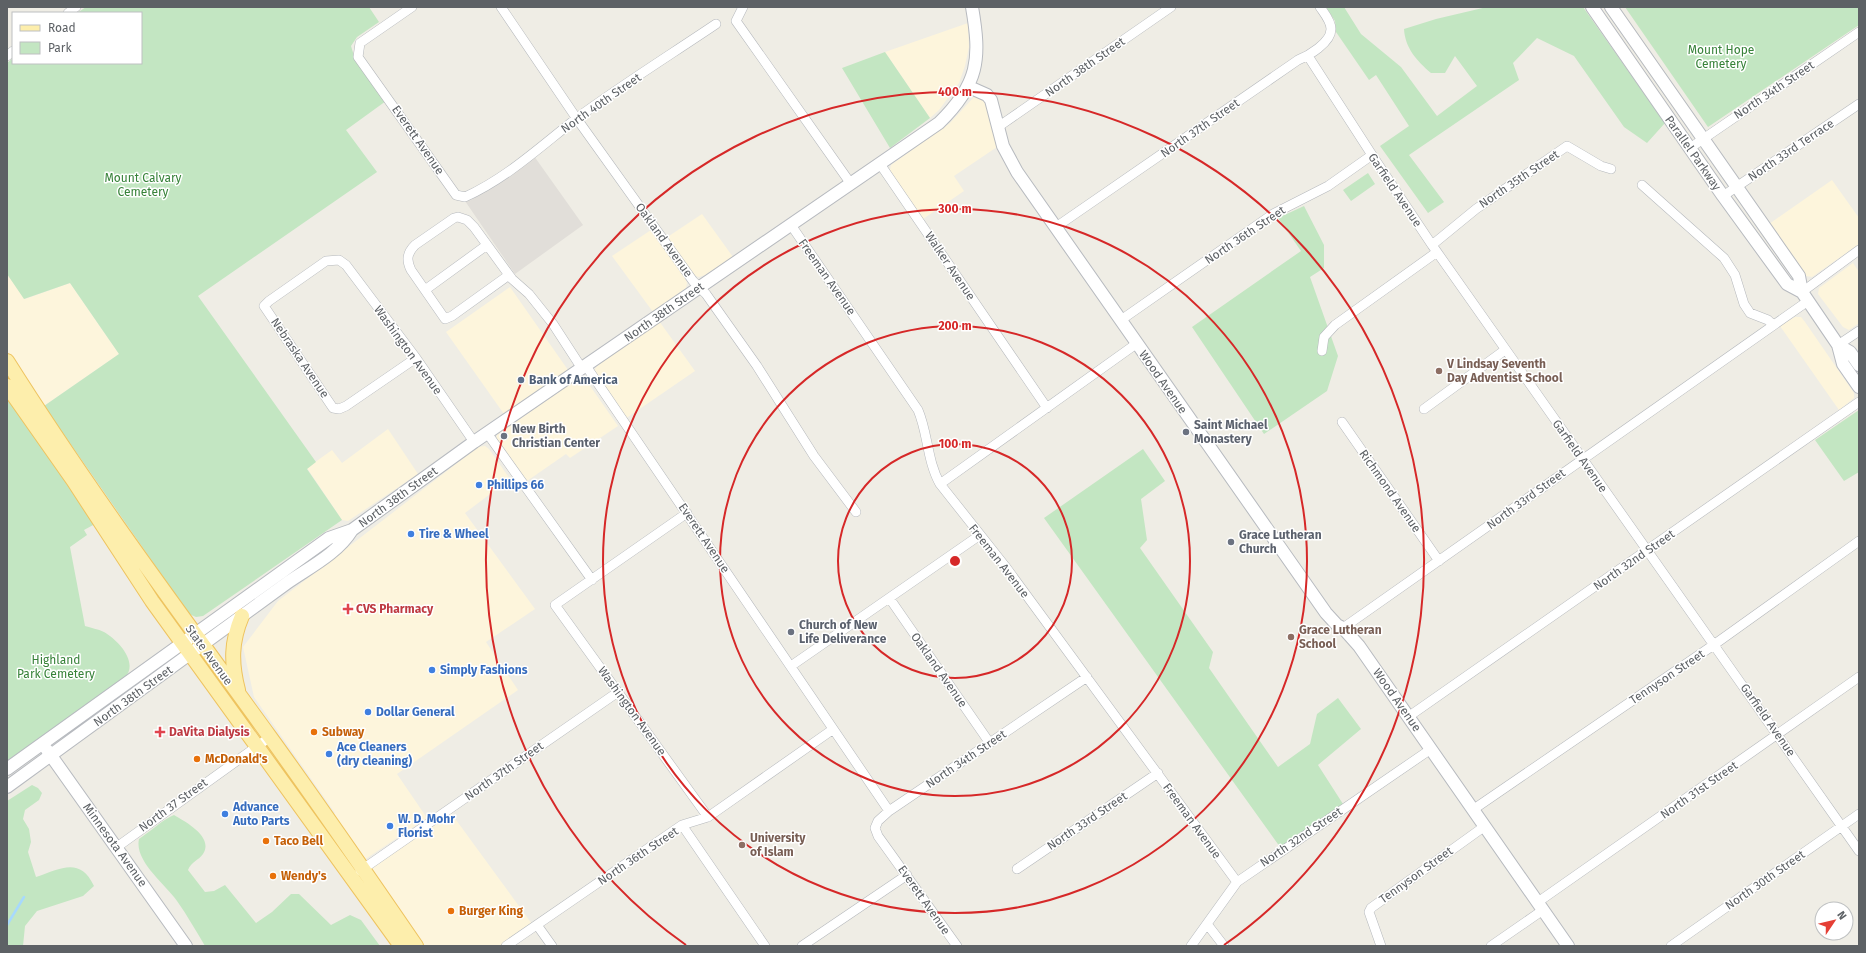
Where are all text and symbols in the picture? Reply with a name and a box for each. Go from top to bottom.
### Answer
legend [12,12,142,64]
text: Road [48,21,76,35]
street label: North 38th Street [1042,34,1128,100]
text: Park [48,41,72,55]
park label: Mount Hope Cemetery [1688,43,1754,71]
street label: North 34th Street [1731,58,1817,122]
street label: North 40th Street [558,70,644,136]
text: 400 m [938,85,972,99]
street label: North 37th Street [1158,95,1243,160]
street label: Everett Avenue [389,103,447,177]
street label: Parallel Parkway [1662,113,1724,193]
street label: North 33rd Terrace [1745,116,1837,184]
street label: North 35th Street [1476,147,1562,211]
street label: Garfield Avenue [1365,151,1425,229]
park label: Mount Calvary Cemetery [104,171,182,199]
street label: Oakland Avenue [632,200,696,280]
text: 300 m [937,202,972,216]
street label: North 36th Street [1202,203,1288,267]
street label: Walker Avenue [922,229,978,303]
street label: Freeman Avenue [796,236,858,318]
street label: North 38th Street [621,279,707,345]
street label: Washington Avenue [371,303,445,397]
street label: Nebraska Avenue [268,315,332,401]
text: 200 m [938,319,972,333]
street label: Wood Avenue [1136,348,1190,416]
place label: V Lindsay Seventh Day Adventist School [1446,357,1563,385]
marker: V Lindsay Seventh Day Adventist School [1434,366,1444,376]
place label: Bank of America [529,373,618,387]
marker: Bank of America [516,375,526,385]
street label: Garfield Avenue [1550,417,1610,495]
place label: Saint Michael Monastery [1194,418,1268,446]
place label: New Birth Christian Center [512,422,600,450]
marker: Saint Michael Monastery [1181,427,1191,437]
marker: New Birth Christian Center [499,431,509,441]
text: 100 m [939,437,971,451]
street label: Richmond Avenue [1356,447,1424,535]
street label: North 38th Street [356,463,441,530]
street label: North 33rd Street [1484,465,1568,532]
place label: Phillips 66 [487,478,544,492]
marker: Phillips 66 [474,480,484,490]
street label: Everett Avenue [676,500,732,576]
street label: Freeman Avenue [966,521,1032,601]
street label: North 32nd Street [1591,526,1678,593]
place label: Tire & Wheel [419,527,489,541]
place label: Grace Lutheran Church [1239,528,1322,556]
marker: Tire & Wheel [406,529,416,539]
marker: Grace Lutheran Church [1226,537,1236,547]
centre of rings [948,554,962,568]
place label: CVS Pharmacy [356,602,434,616]
marker: CVS Pharmacy [343,604,353,614]
place label: Church of New Life Deliverance [799,618,887,646]
street label: State Avenue [182,622,236,688]
place label: Grace Lutheran School [1299,623,1382,651]
marker: Church of New Life Deliverance [786,627,796,637]
street label: Oakland Avenue [908,630,970,710]
marker: Grace Lutheran School [1286,632,1296,642]
street label: Tennyson Street [1627,646,1708,707]
park label: Highland Park Cemetery [17,653,95,681]
street label: North 38th Street [91,662,176,729]
place label: Simply Fashions [440,663,528,677]
street label: Washington Avenue [595,664,669,758]
marker: Simply Fashions [427,665,437,675]
street label: Wood Avenue [1370,666,1424,734]
street label: Garfield Avenue [1738,681,1798,759]
place label: Dollar General [376,705,455,719]
marker: Dollar General [363,707,373,717]
place label: DaVita Dialysis [169,725,250,739]
place label: Subway [322,725,365,739]
marker: DaVita Dialysis [154,726,166,738]
marker: Subway [309,727,319,737]
street label: North 34th Street [923,727,1009,791]
street label: North 37th Street [462,738,547,803]
place label: Ace Cleaners (dry cleaning) [336,740,412,768]
marker: Ace Cleaners (dry cleaning) [324,749,334,759]
place label: McDonald's [205,752,268,766]
marker: McDonald's [192,754,202,764]
street label: North 31st Street [1658,758,1741,822]
street label: North 37 Street [136,775,211,835]
street label: Freeman Avenue [1160,781,1224,861]
street label: North 33rd Street [1044,789,1130,853]
place label: Advance Auto Parts [232,800,290,828]
street label: Minnesota Avenue [80,801,150,889]
street label: North 32nd Street [1257,804,1345,870]
marker: Advance Auto Parts [220,809,230,819]
place label: W. D. Mohr Florist [398,812,455,840]
marker: W. D. Mohr Florist [385,821,395,831]
street label: North 36th Street [595,824,681,888]
place label: University of Islam [750,831,806,859]
place label: Taco Bell [274,834,323,848]
marker: Taco Bell [261,836,271,846]
marker: University of Islam [737,840,747,850]
street label: Tennyson Street [1377,843,1456,906]
street label: North 30th Street [1722,847,1808,913]
street label: Everett Avenue [895,863,953,937]
place label: Wendy's [281,869,327,883]
marker: Wendy's [268,871,278,881]
north arrow [1814,901,1854,941]
place label: Burger King [459,904,523,918]
marker: Burger King [446,906,456,916]
text: N [1834,909,1849,922]

